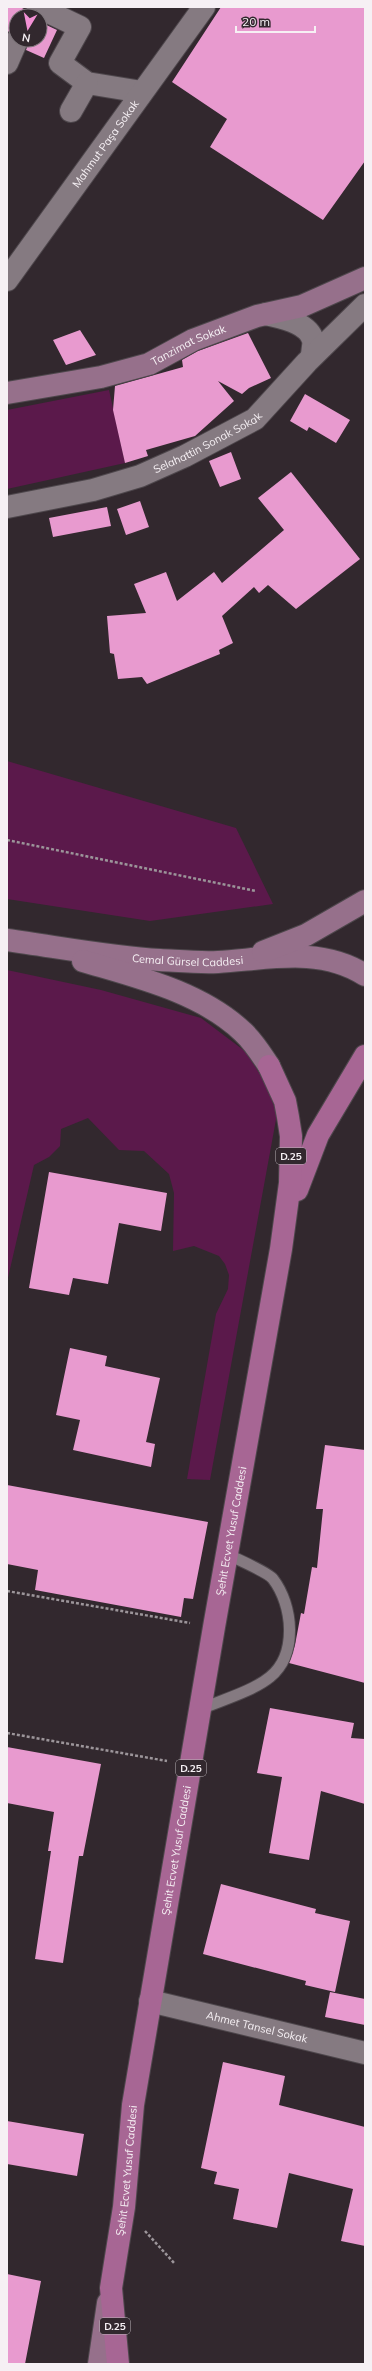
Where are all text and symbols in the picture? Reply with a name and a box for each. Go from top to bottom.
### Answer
north arrow [8,8,48,48]
scale bar [236,8,315,34]
text: 20 m [242,14,270,29]
text: N [21,30,32,45]
street label: Mahmut Paşa Sokak [69,97,142,190]
street label: Tanzimat Sokak [149,321,228,369]
street label: Selahattin Sonak Sokak [151,409,265,476]
street label: Cemal Gürsel Caddesi [131,951,244,969]
road number: D.25 [276,1148,306,1164]
street label: Şehit Ecvet Yusuf Caddesi [213,1465,249,1597]
road number: D.25 [176,1760,206,1776]
street label: Şehit Ecvet Yusuf Caddesi [158,1785,194,1916]
street label: Ahmet Tansel Sokak [205,2008,309,2046]
street label: Şehit Ecvet Yusuf Caddesi [113,2105,140,2237]
road number: D.25 [100,2318,130,2334]

